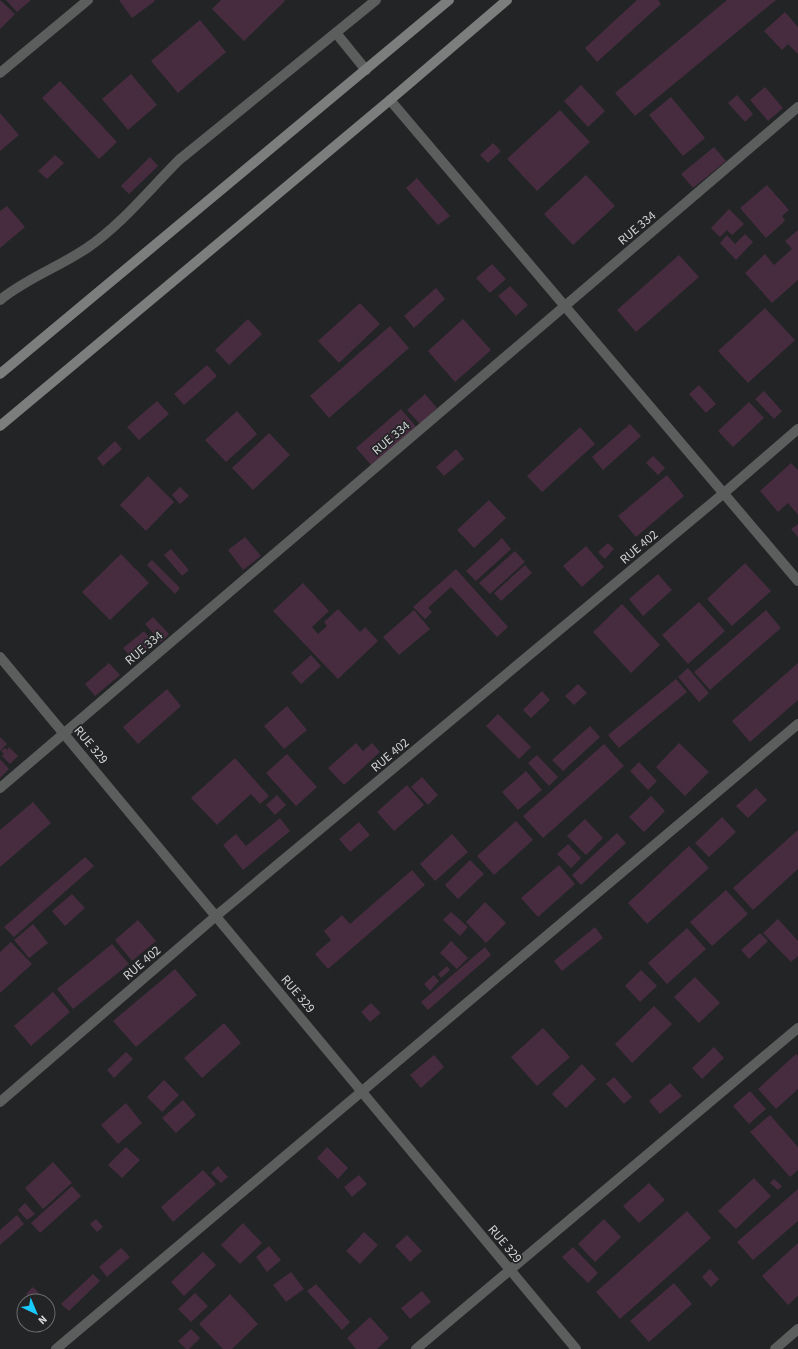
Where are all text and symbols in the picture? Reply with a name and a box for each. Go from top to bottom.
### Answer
street label: RUE 334 [614,206,660,249]
street label: RUE 334 [368,416,414,459]
street label: RUE 402 [616,526,662,568]
street label: RUE 334 [121,626,167,669]
street label: RUE 329 [70,722,112,768]
street label: RUE 402 [367,734,413,776]
street label: RUE 402 [119,942,165,984]
street label: RUE 329 [277,971,319,1017]
street label: RUE 329 [484,1221,526,1267]
north arrow [16,1293,56,1333]
text: N [35,1312,50,1328]

